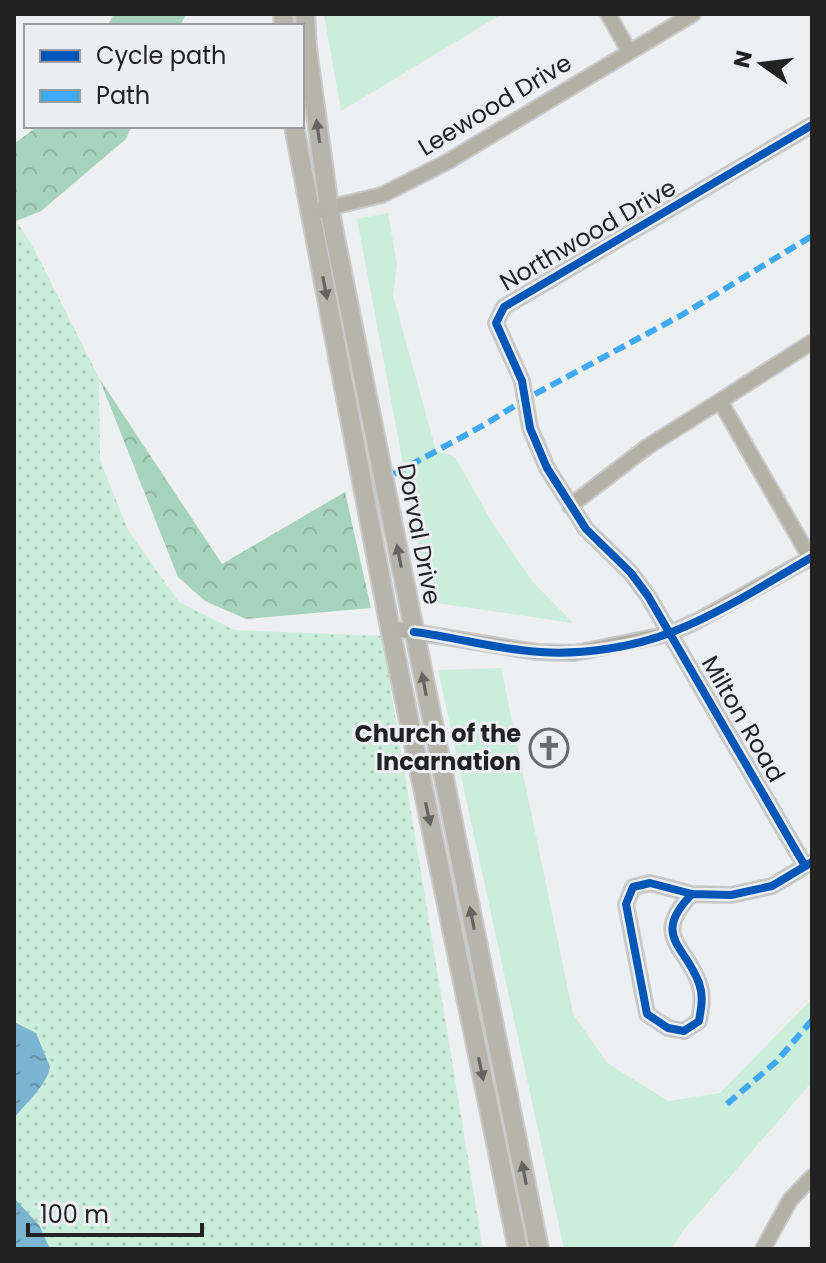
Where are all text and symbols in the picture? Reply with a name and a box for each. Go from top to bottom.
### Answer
legend [24,24,304,128]
north arrow [722,24,802,104]
text: Cycle path [96,39,226,72]
street label: Leewood Drive [412,46,578,163]
text: N [726,48,760,71]
text: Path [96,79,150,112]
one-way arrow [312,118,325,143]
street label: Northwood Drive [494,171,682,298]
one-way arrow [320,276,332,301]
street label: Dorval Drive [390,460,449,607]
one-way arrow [392,543,404,568]
street label: Milton Road [694,650,793,788]
one-way arrow [418,671,430,696]
place label: Church of the Incarnation [355,717,521,778]
church icon: Church of the Incarnation [528,727,570,769]
one-way arrow [423,802,435,827]
one-way arrow [465,905,478,930]
one-way arrow [475,1057,488,1082]
one-way arrow [517,1160,530,1185]
scale bar [28,1187,202,1237]
text: 100 m [40,1198,109,1231]

